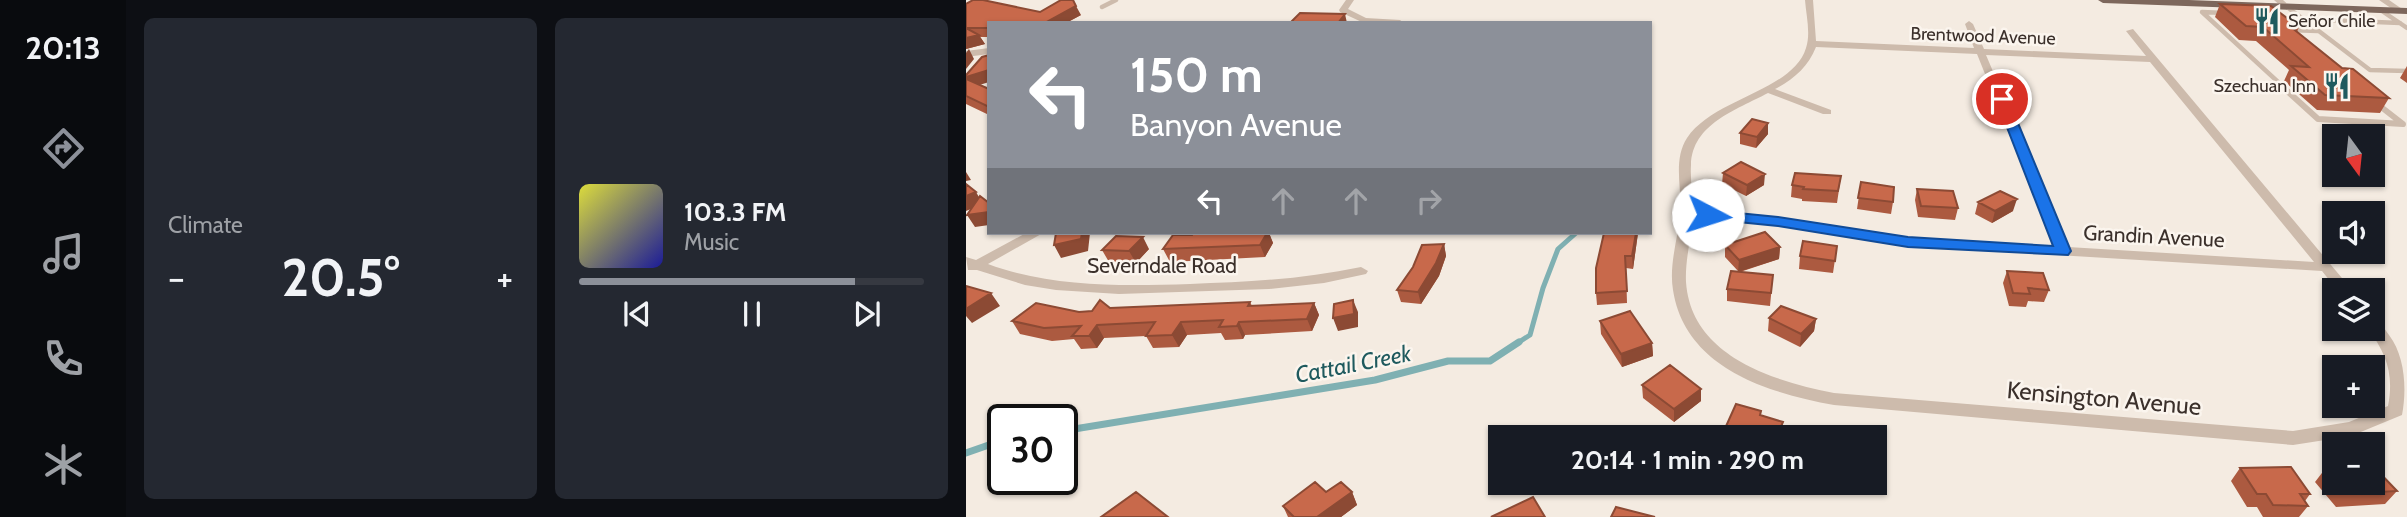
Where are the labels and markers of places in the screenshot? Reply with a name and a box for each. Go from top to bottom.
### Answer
restaurant icon: Señor Chile [2252,6,2282,36]
place label: Señor Chile [2288,10,2375,32]
pin [1972,69,2032,129]
restaurant icon: Szechuan Inn [2322,71,2352,101]
place label: Szechuan Inn [2214,75,2316,97]

